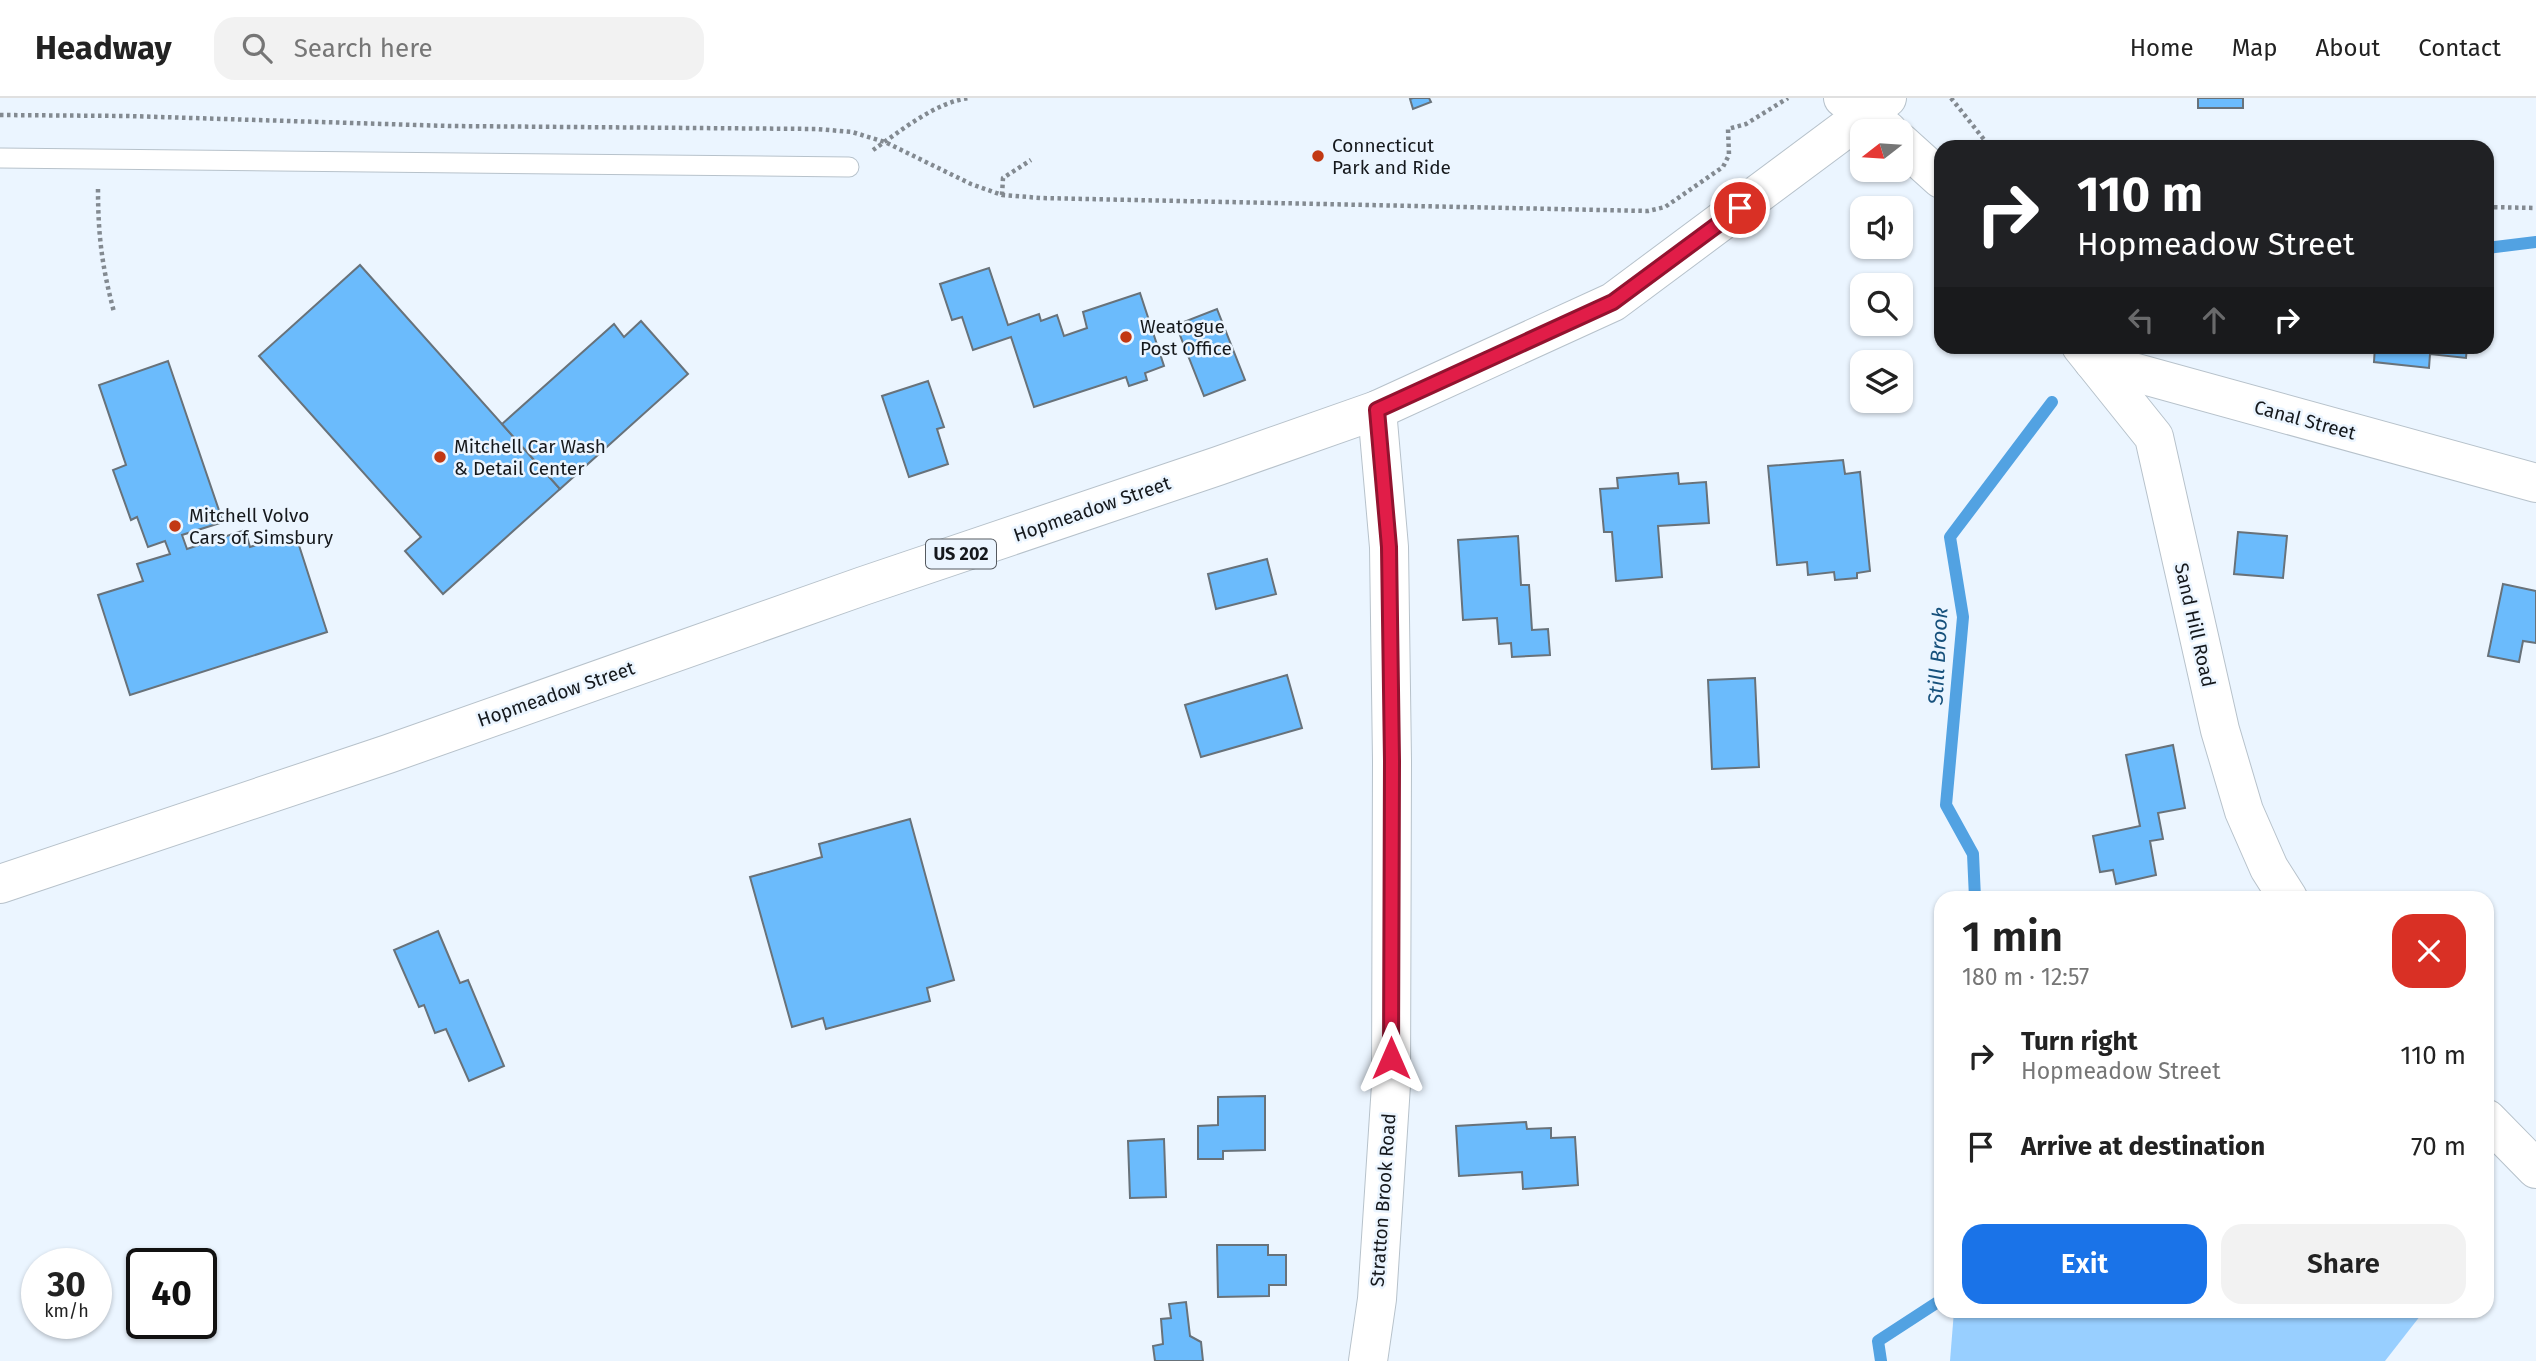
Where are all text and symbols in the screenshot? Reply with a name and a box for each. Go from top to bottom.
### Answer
search box [214,17,704,80]
text: Headway [35,28,172,68]
icon: search [238,29,276,67]
text: Search here [294,33,433,64]
text: Home [2130,34,2194,62]
text: Map [2232,34,2278,62]
text: About [2316,34,2380,62]
text: Contact [2418,34,2501,62]
north arrow [1850,119,1913,182]
map controls [1850,119,1913,413]
place label: Connecticut Park and Ride [1332,134,1451,179]
marker: Connecticut Park and Ride [1310,148,1326,164]
text: 110 m [2077,165,2203,224]
icon: right [1962,168,2053,259]
pin [1710,178,1770,238]
icon: arrive [1721,189,1759,227]
button: sound [1850,196,1913,259]
text: Hopmeadow Street [2077,225,2354,263]
button: search [1850,273,1913,336]
icon: left [2122,301,2160,339]
icon: ahead [2195,301,2233,339]
icon: right [2268,301,2306,339]
place label: Weatogue Post Office [1140,315,1232,360]
marker: Weatogue Post Office [1118,329,1134,345]
button: layers [1850,350,1913,413]
street label: Canal Street [2252,395,2358,445]
place label: Mitchell Car Wash & Detail Center [454,435,606,480]
marker: Mitchell Car Wash & Detail Center [432,449,448,465]
street label: Hopmeadow Street [1010,471,1174,547]
place label: Mitchell Volvo Cars of Simsbury [189,504,334,549]
marker: Mitchell Volvo Cars of Simsbury [167,518,183,534]
road number: US 202 [926,540,996,568]
street label: Sand Hill Road [2170,561,2220,689]
water label: Still Brook [1922,606,1954,707]
street label: Hopmeadow Street [474,656,638,732]
text: 1 min [1962,912,2063,962]
button: close [2392,914,2466,988]
text: 180 m · 12:57 [1962,963,2089,991]
position arrow [1354,1021,1428,1095]
text: Turn right [2021,1026,2138,1057]
icon: right [1962,1037,2000,1075]
text: 110 m [2400,1040,2466,1071]
text: Hopmeadow Street [2021,1057,2220,1085]
street label: Stratton Brook Road [1365,1112,1401,1288]
icon: arrive [1962,1128,2000,1166]
text: Arrive at destination [2021,1131,2265,1162]
text: 70 m [2411,1131,2466,1162]
button: Exit [1962,1224,2207,1304]
button: Share [2221,1224,2466,1304]
speed limit sign: 40 [126,1248,217,1339]
text: 30 [47,1263,86,1305]
text: km/h [44,1300,89,1322]

